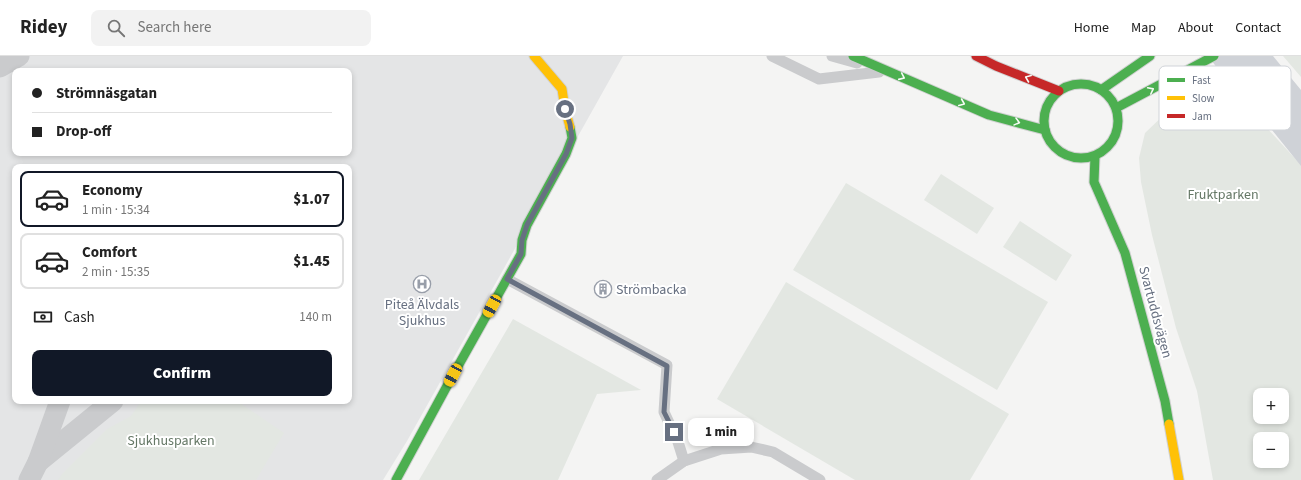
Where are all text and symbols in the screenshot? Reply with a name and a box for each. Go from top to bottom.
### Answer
search box [91,10,371,46]
text: Ridey [20,14,67,41]
icon: search [105,17,127,39]
text: Search here [137,17,211,38]
text: Home [1074,18,1109,38]
text: Map [1131,18,1156,38]
text: About [1178,18,1213,38]
text: Contact [1235,18,1281,38]
legend [1159,66,1291,130]
one-way arrow [898,73,905,81]
text: Fast [1192,73,1211,88]
one-way arrow [1024,75,1031,83]
text: Strömnäsgatan [56,83,157,104]
one-way arrow [1146,88,1154,95]
text: Slow [1192,91,1215,106]
one-way arrow [958,99,965,107]
route start [556,100,574,118]
text: Jam [1192,109,1212,124]
one-way arrow [1013,117,1020,126]
text: Drop-off [56,121,111,142]
text: Economy [82,180,143,201]
icon: car [34,181,70,217]
park label: Fruktparken [1187,185,1259,205]
text: $1.07 [293,189,330,210]
text: 1 min · 15:34 [82,201,150,219]
text: Comfort [82,242,137,263]
icon: car [34,243,70,279]
text: $1.45 [293,251,330,272]
text: 2 min · 15:35 [82,263,150,281]
street label: Svartuddsvägen [1133,264,1177,360]
hospital icon: Piteå Älvdals Sjukhus [412,274,432,294]
building icon: Strömbacka [593,279,613,299]
place label: Strömbacka [616,280,687,300]
car [481,293,503,319]
place label: Piteå Älvdals Sjukhus [385,295,459,331]
icon: cash [32,306,54,328]
text: Cash [64,307,95,328]
text: 140 m [299,308,332,326]
button: Confirm [32,350,332,396]
car [442,362,464,388]
map controls [1253,388,1289,468]
button: + [1253,388,1289,424]
callout: 1 min [688,418,754,446]
route end [665,423,683,441]
text: 1 min [705,423,737,441]
park label: Sjukhusparken [127,431,215,451]
button: − [1253,432,1289,468]

